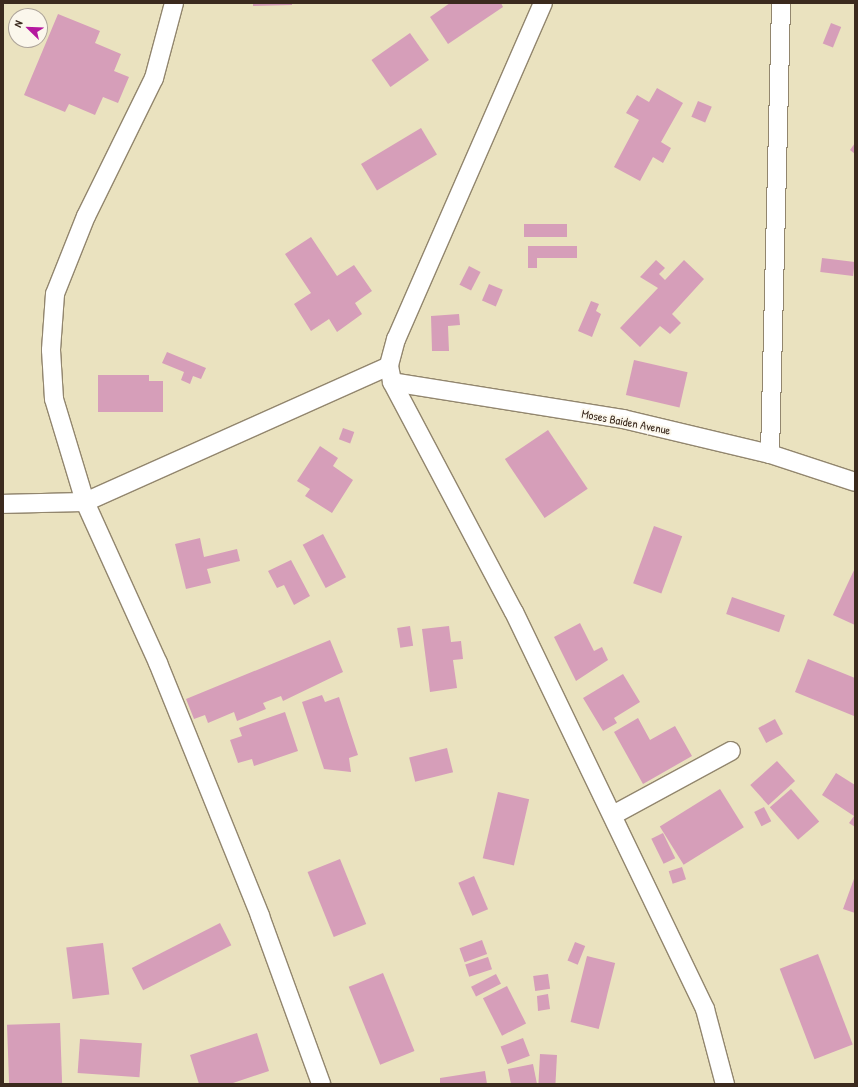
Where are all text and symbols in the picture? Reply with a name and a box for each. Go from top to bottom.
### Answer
north arrow [8,8,48,48]
text: N [10,18,25,29]
street label: Moses Baiden Avenue [580,406,672,438]

